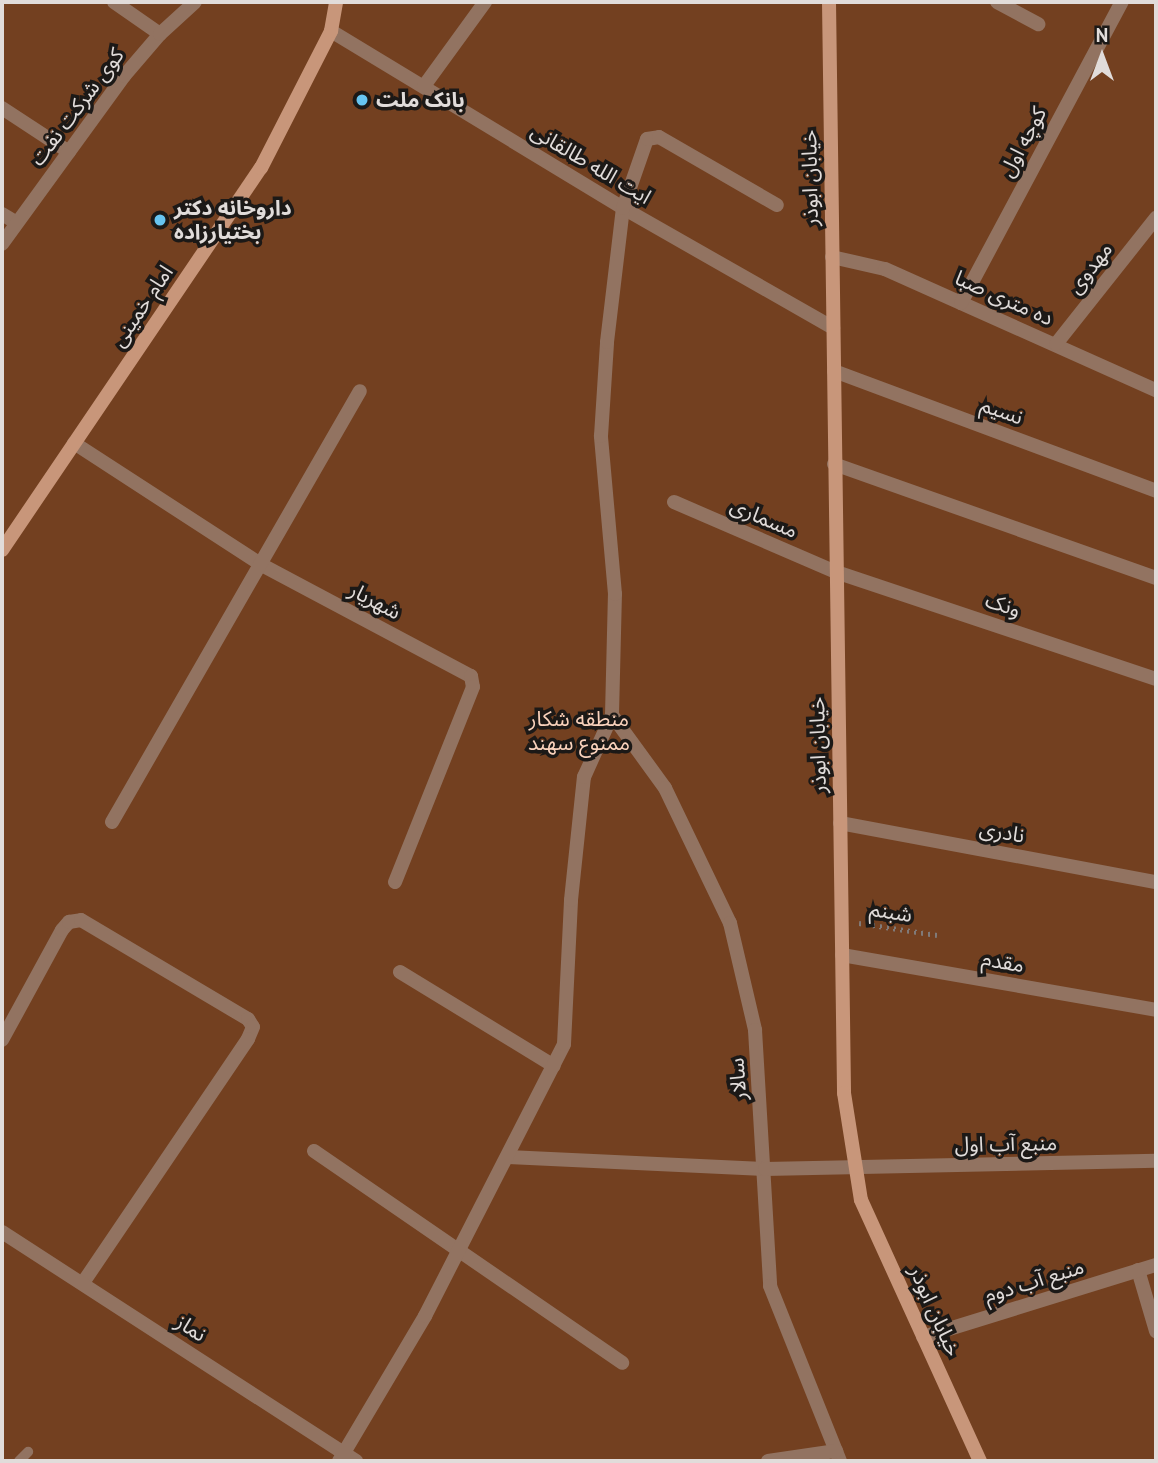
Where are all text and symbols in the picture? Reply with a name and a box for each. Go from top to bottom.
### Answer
north arrow [1067,21,1137,91]
text: N [1096,23,1108,47]
street label: کوی شرکت نفت [25,43,129,171]
place label: بانک ملت [376,87,465,113]
marker: بانک ملت [354,92,370,108]
street label: کوچه اول [994,103,1052,181]
street label: ایت الله طالقانی [526,118,656,210]
street label: خیابان ابوذر [797,130,823,226]
place label: داروخانه دکتر بختیارزاده [174,195,292,245]
marker: داروخانه دکتر بختیارزاده [152,212,168,228]
street label: مهدوی [1062,237,1118,299]
street label: امام خمینی [106,260,178,352]
street label: ده متری صبا [951,265,1057,331]
street label: نسیم [977,392,1027,430]
street label: مسماری [726,493,802,543]
street label: شهریار [345,577,405,625]
street label: ونک [982,588,1024,622]
street label: خیابان ابوذر [805,697,831,793]
park label: منطقه شکار ممنوع سهند [528,706,630,756]
street label: نادری [977,816,1027,848]
street label: شبنم [868,896,914,928]
street label: مقدم [980,946,1026,978]
street label: سالار [724,1057,752,1101]
street label: منبع آب اول [955,1131,1057,1157]
street label: منبع آب دوم [981,1254,1087,1308]
street label: خیابان ابوذر [904,1262,966,1360]
street label: نماز [171,1309,211,1347]

